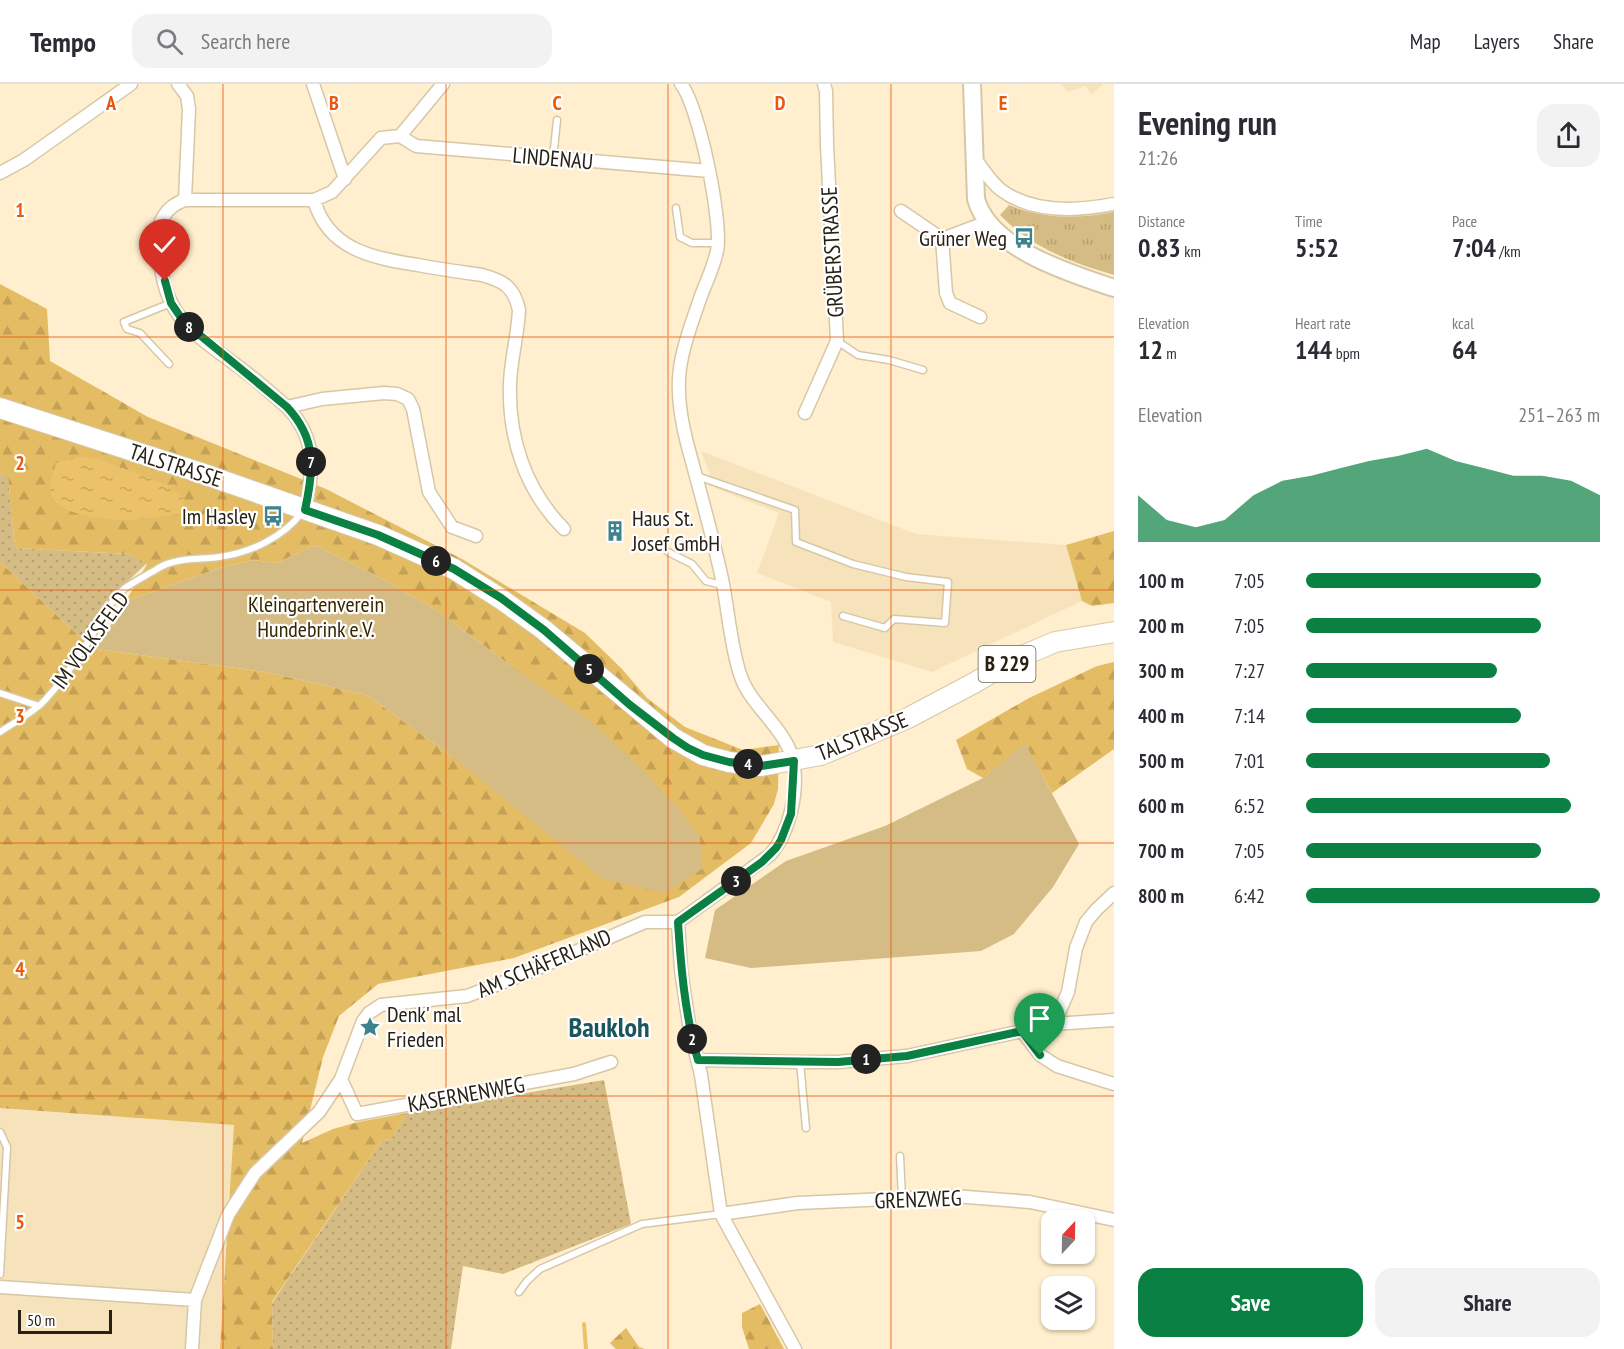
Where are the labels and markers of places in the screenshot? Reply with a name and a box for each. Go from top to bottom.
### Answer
pin [139,219,190,281]
place label: Grüner Weg [919,224,1007,252]
bus stop icon: Grüner Weg [1012,226,1036,250]
pin: 8 [174,312,204,342]
pin: 7 [296,447,326,477]
place label: Im Hasley [182,502,257,530]
bus stop icon: Im Hasley [261,504,285,528]
place label: Haus St. Josef GmbH [631,504,720,557]
building icon: Haus St. Josef GmbH [603,519,627,543]
pin: 6 [421,546,451,576]
pin: 5 [574,654,604,684]
pin: 4 [733,749,763,779]
pin: 3 [721,866,751,896]
pin [1014,993,1065,1055]
place label: Denk' mal Frieden [387,1000,462,1053]
place icon: Denk' mal Frieden [358,1015,382,1039]
pin: 2 [677,1024,707,1054]
pin: 1 [851,1044,881,1074]

